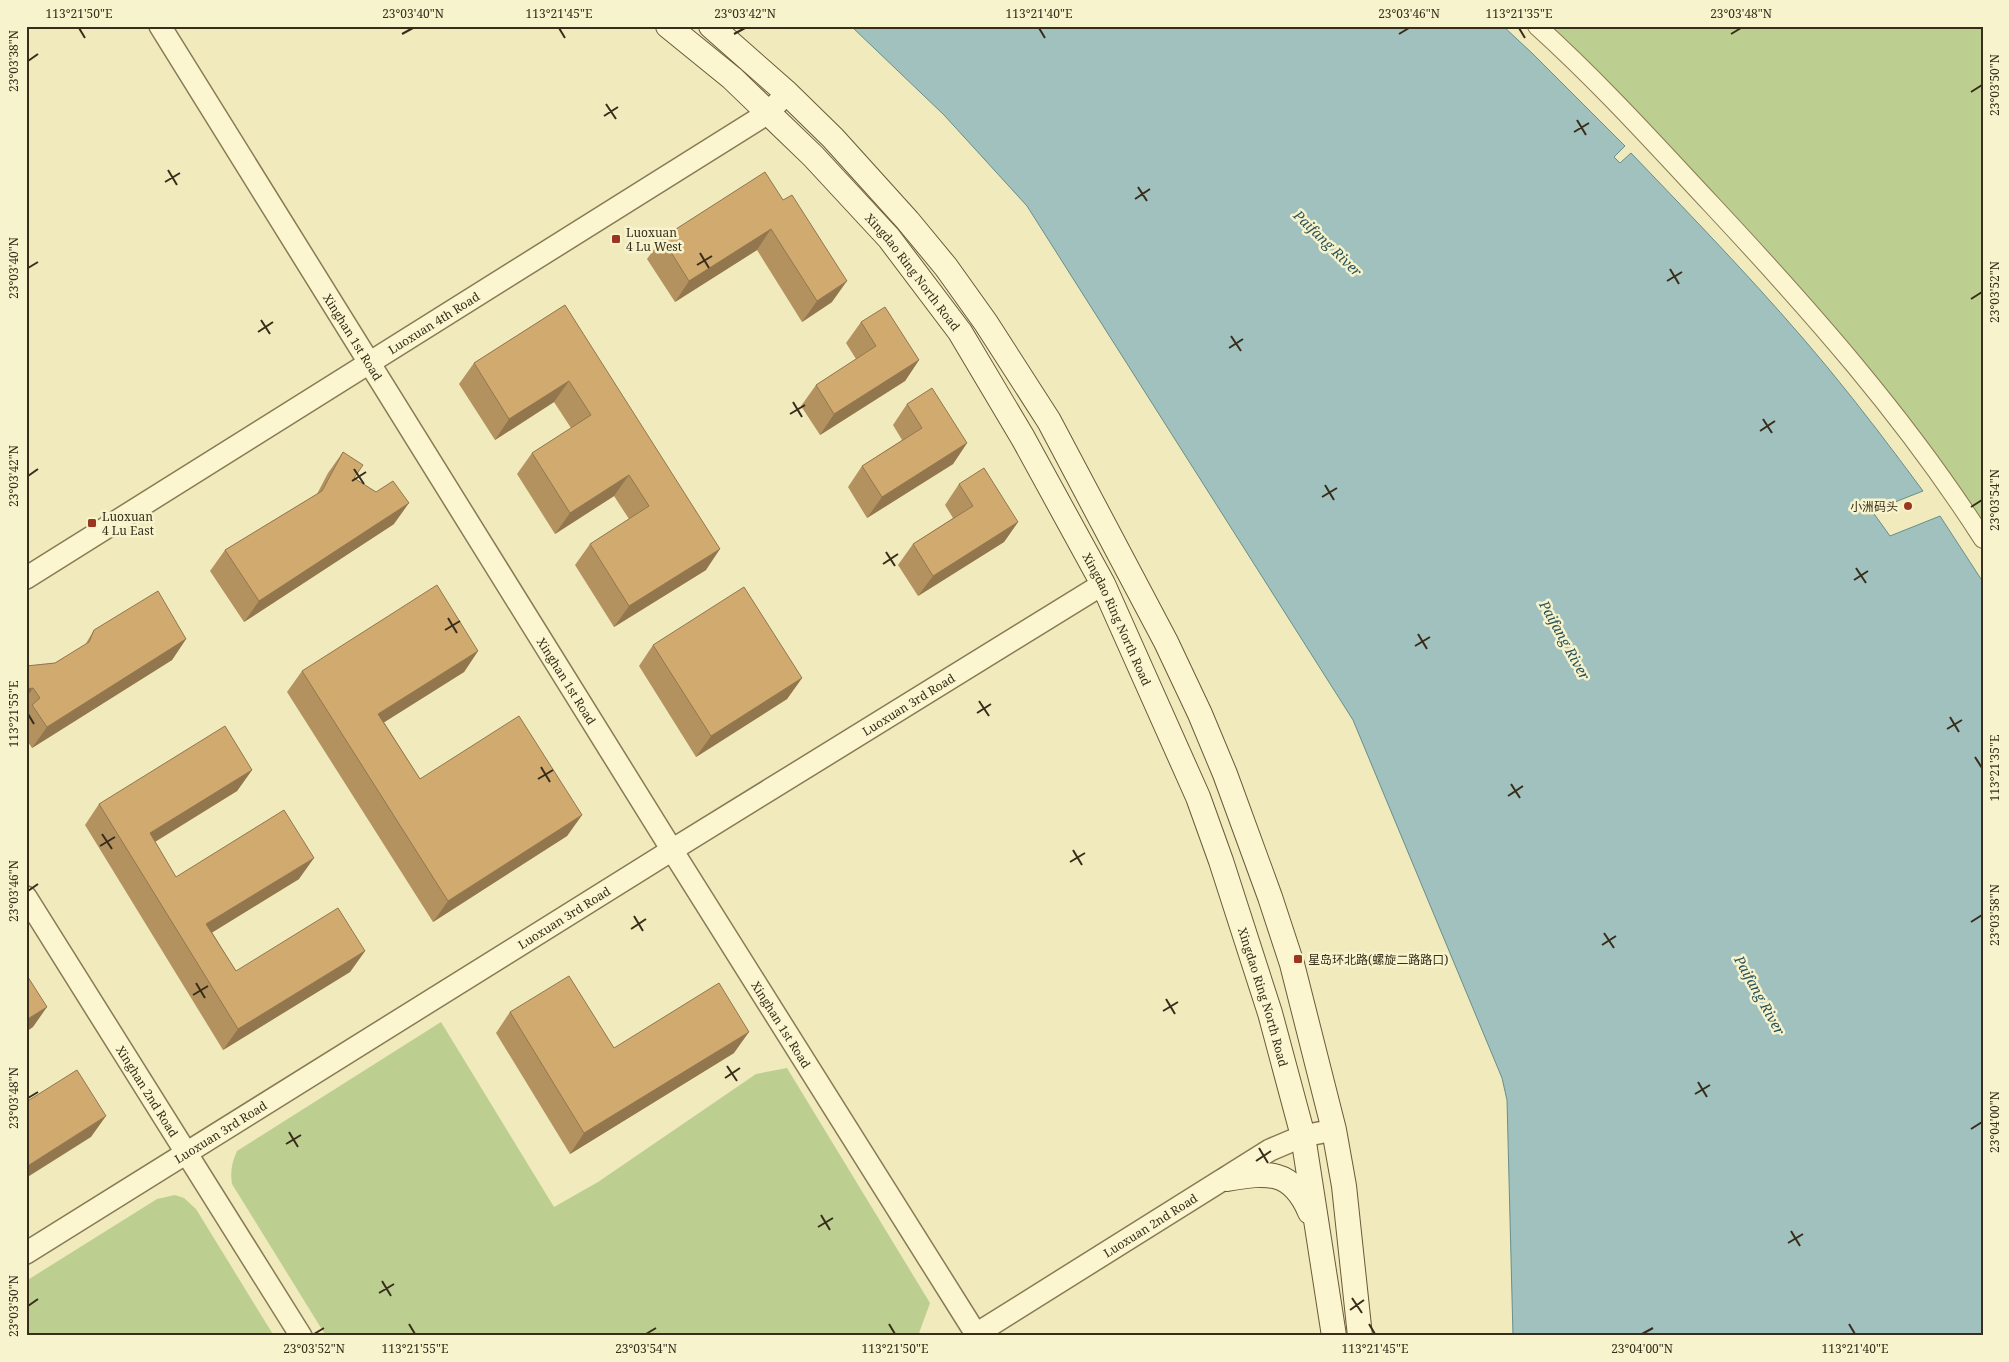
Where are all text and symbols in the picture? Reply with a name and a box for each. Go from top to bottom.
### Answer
text: 113°21'50"E [46,5,112,22]
text: 23°03'40"N [382,5,444,22]
text: 113°21'45"E [526,5,592,22]
text: 23°03'42"N [714,5,776,22]
text: 113°21'40"E [1006,5,1072,22]
text: 23°03'46"N [1378,5,1440,22]
text: 113°21'35"E [1486,5,1552,22]
text: 23°03'48"N [1710,5,1772,22]
text: 23°03'38"N [5,30,22,92]
text: 23°03'50"N [1986,54,2003,116]
water label: Paifang River [1289,205,1367,281]
street label: Xingdao Ring North Road [862,209,965,334]
place label: Luoxuan 4 Lu West [626,224,682,255]
marker: Luoxuan 4 Lu West [610,233,622,245]
text: 23°03'40"N [5,237,22,299]
text: 23°03'52"N [1986,261,2003,323]
street label: Luoxuan 4th Road [385,287,483,358]
street label: Xinghan 1st Road [320,290,387,384]
text: 23°03'42"N [5,445,22,507]
text: 23°03'54"N [1986,469,2003,531]
place label: 小洲码头 [1850,498,1898,515]
marker: 小洲码头 [1902,500,1914,512]
place label: Luoxuan 4 Lu East [102,508,154,539]
marker: Luoxuan 4 Lu East [86,517,98,529]
street label: Xingdao Ring North Road [1079,549,1156,689]
water label: Paifang River [1535,596,1595,683]
street label: Xinghan 1st Road [533,634,601,728]
street label: Luoxuan 3rd Road [859,669,958,739]
text: 113°21'55"E [5,681,22,747]
text: 113°21'35"E [1986,735,2003,801]
text: 23°03'46"N [5,860,22,922]
street label: Luoxuan 3rd Road [514,882,614,953]
text: 23°03'58"N [1986,884,2003,946]
street label: Xingdao Ring North Road [1234,925,1293,1069]
place label: 星岛环北路(螺旋二路路口) [1308,951,1448,968]
water label: Paifang River [1730,951,1790,1038]
marker: 星岛环北路(螺旋二路路口) [1292,953,1304,965]
street label: Xinghan 1st Road [748,978,816,1072]
street label: Xinghan 2nd Road [112,1042,183,1141]
text: 23°03'48"N [5,1067,22,1129]
text: 23°04'00"N [1986,1091,2003,1153]
street label: Luoxuan 3rd Road [171,1096,270,1167]
street label: Luoxuan 2nd Road [1100,1189,1201,1261]
text: 23°03'50"N [5,1275,22,1337]
text: 23°03'52"N [283,1340,345,1357]
text: 113°21'55"E [382,1340,448,1357]
text: 23°03'54"N [615,1340,677,1357]
text: 113°21'50"E [862,1340,928,1357]
text: 113°21'45"E [1342,1340,1408,1357]
text: 23°04'00"N [1611,1340,1673,1357]
text: 113°21'40"E [1822,1340,1888,1357]

